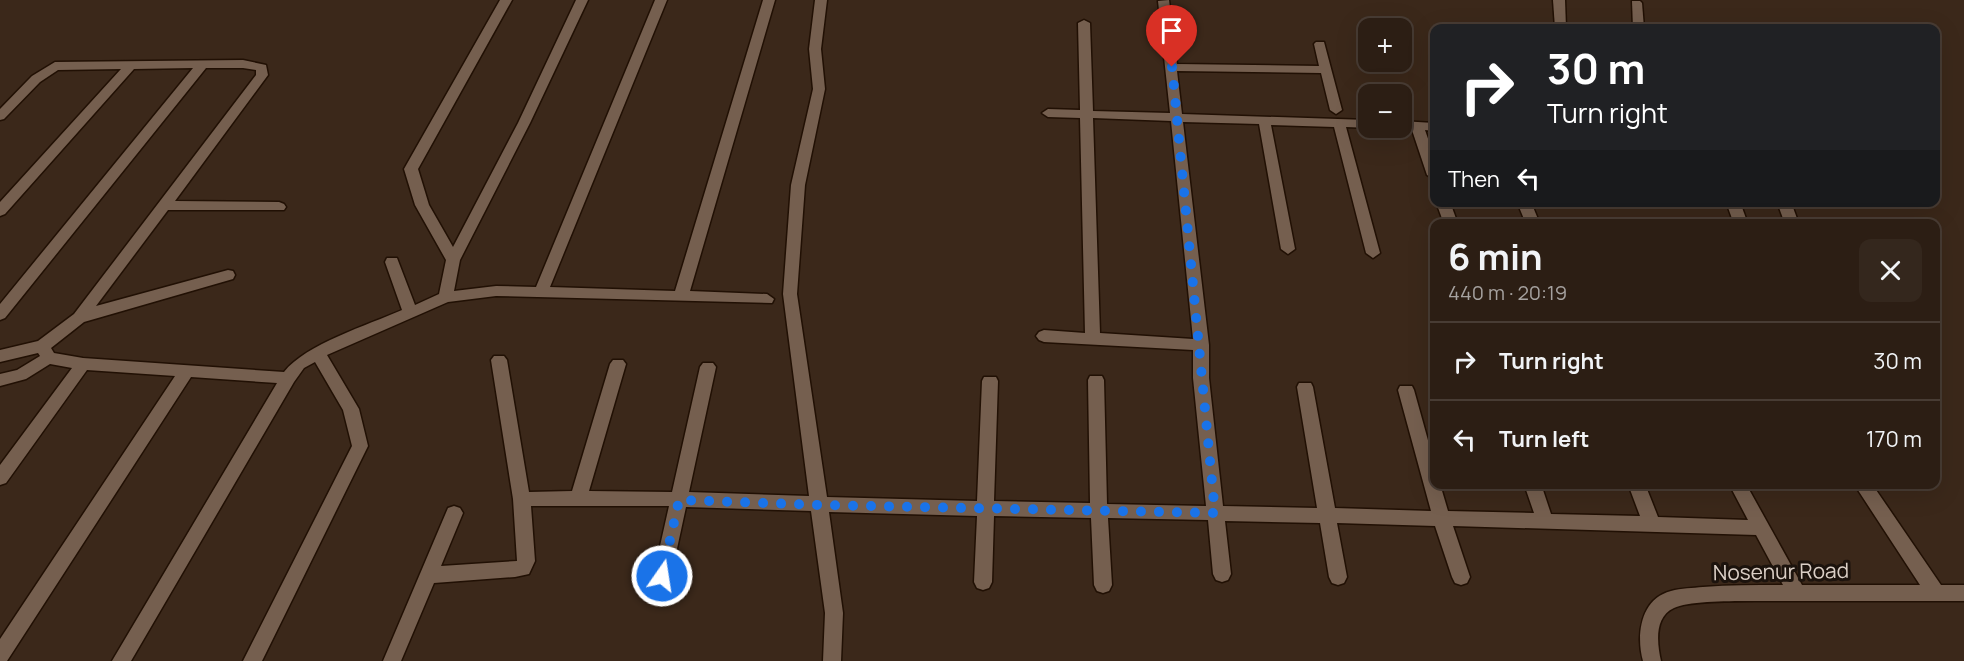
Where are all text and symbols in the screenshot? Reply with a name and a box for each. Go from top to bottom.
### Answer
pin [1146,5,1197,67]
icon: arrive [1155,14,1188,47]
map controls [1358,18,1412,138]
button: + [1358,18,1412,72]
text: 30 m [1547,39,1645,97]
icon: right [1448,48,1526,126]
button: − [1358,84,1412,138]
text: Turn right [1547,94,1668,131]
icon: left [1512,162,1545,195]
text: Then [1448,164,1500,194]
text: 6 min [1448,232,1543,281]
button: close [1859,239,1922,302]
text: 440 m · 20:19 [1448,279,1567,306]
icon: right [1448,345,1481,378]
text: Turn right [1499,346,1604,376]
text: 30 m [1873,346,1922,376]
icon: left [1448,423,1481,456]
text: Turn left [1499,424,1589,454]
text: 170 m [1866,424,1922,454]
position arrow [630,544,694,608]
street label: Nosenur Road [1713,556,1849,586]

